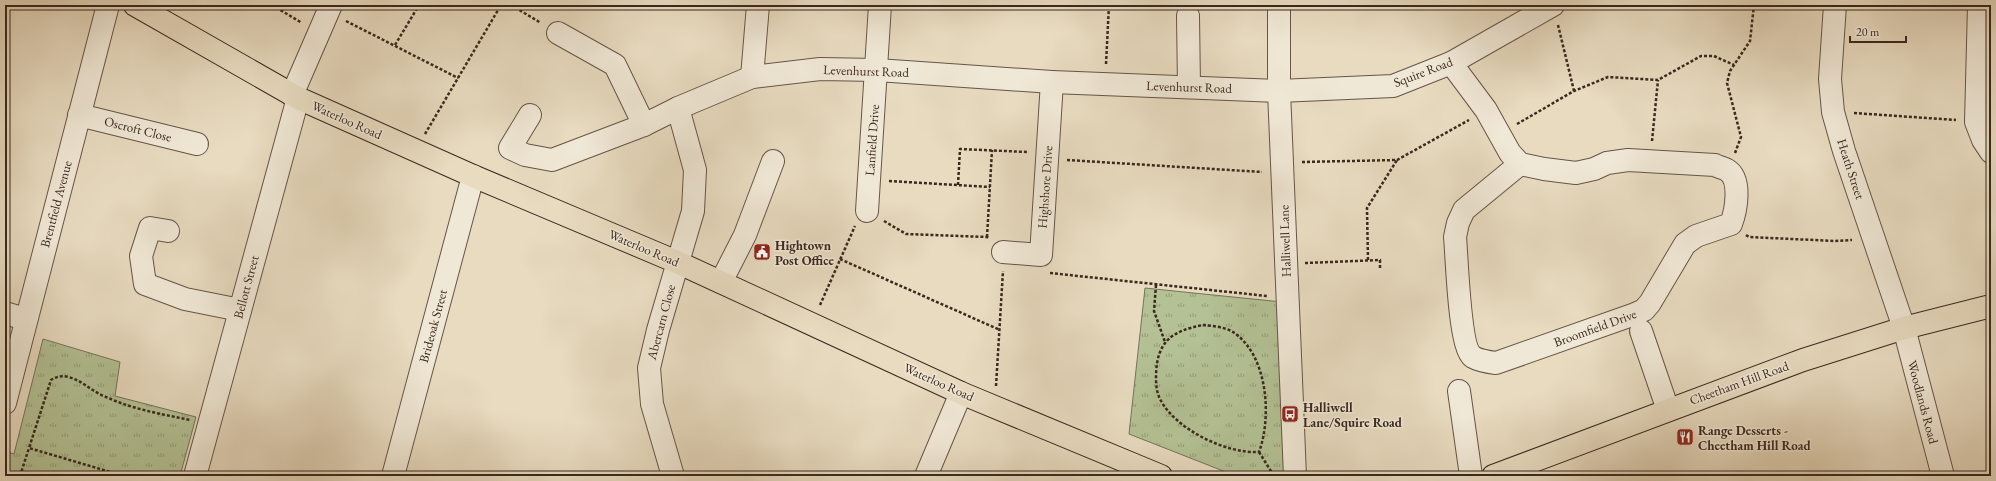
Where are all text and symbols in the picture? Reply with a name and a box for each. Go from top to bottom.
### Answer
scale bar [1850,18,1906,44]
text: 20 m [1856,24,1880,40]
street label: Squire Road [1391,53,1455,91]
street label: Levenhurst Road [823,61,910,81]
street label: Levenhurst Road [1146,77,1233,97]
street label: Waterloo Road [309,97,385,143]
street label: Lanfield Drive [861,104,883,176]
street label: Oscroft Close [103,112,173,146]
street label: Heath Street [1833,137,1869,201]
street label: Highshore Drive [1034,145,1056,229]
street label: Brentfield Avenue [36,159,76,249]
street label: Halliwell Lane [1275,205,1295,277]
street label: Waterloo Road [606,226,682,271]
place label: Hightown Post Office [775,237,834,269]
public building icon: Hightown Post Office [752,242,772,262]
street label: Bellott Street [229,254,263,320]
street label: Abercarn Close [643,282,679,362]
street label: Brideoak Street [415,287,451,365]
street label: Broomfield Drive [1551,305,1639,351]
street label: Cheetham Hill Road [1687,357,1791,409]
street label: Woodlands Road [1904,358,1942,446]
street label: Waterloo Road [901,359,977,405]
place label: Halliwell Lane/Squire Road [1303,399,1403,431]
bus stop icon: Halliwell Lane/Squire Road [1280,404,1300,424]
place label: Range Desserts - Cheetham Hill Road [1698,422,1812,454]
restaurant icon: Range Desserts - Cheetham Hill Road [1675,427,1695,447]

